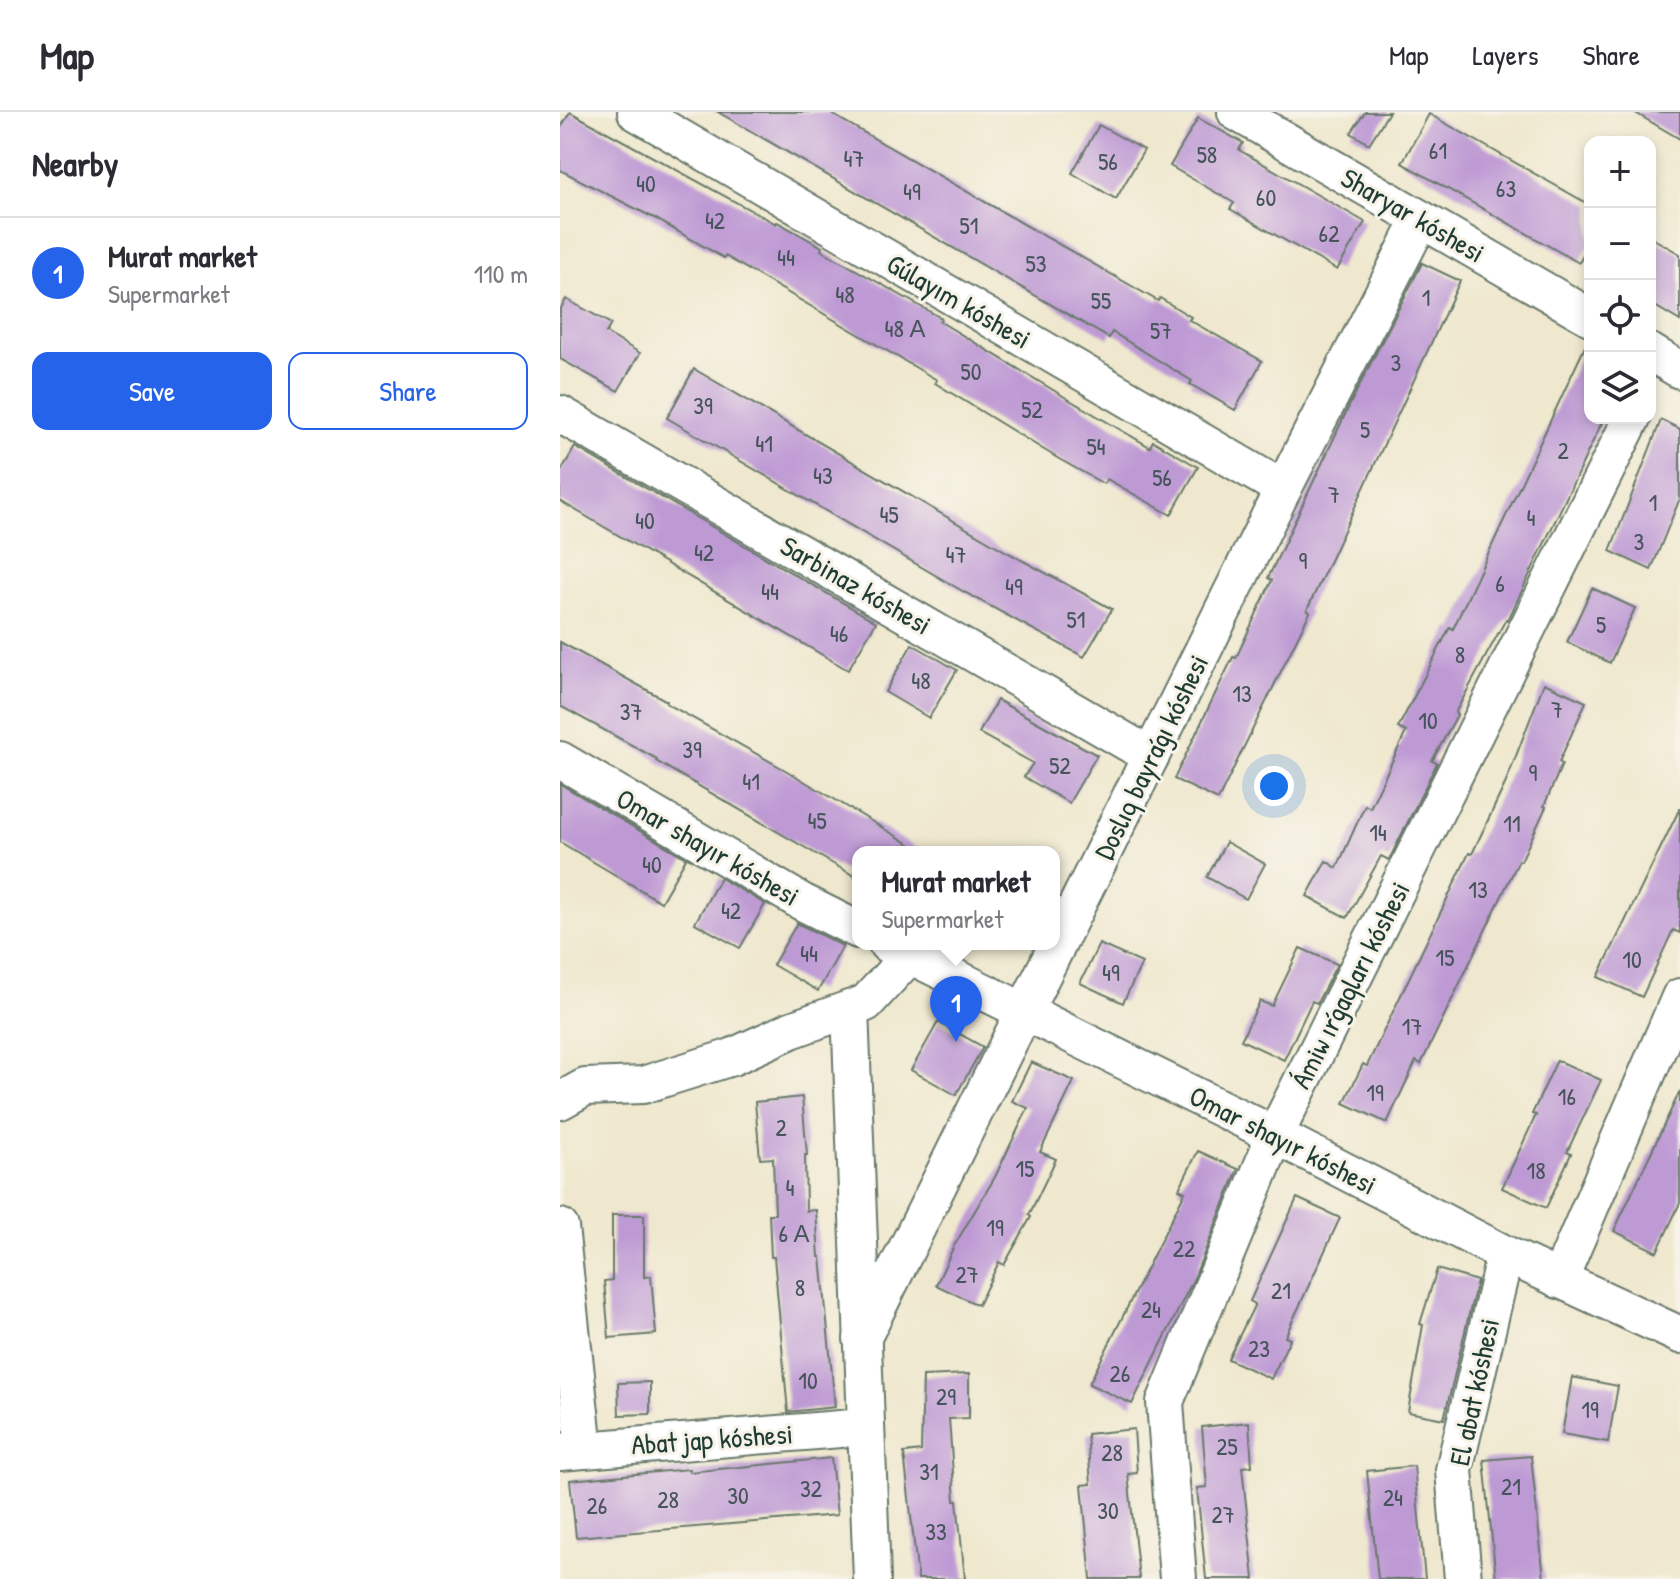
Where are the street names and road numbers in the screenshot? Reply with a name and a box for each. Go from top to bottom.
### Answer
street label: Sharyar kóshesi [1334,159,1492,271]
street label: Gúlayım kóshesi [880,244,1038,358]
street label: Sarbinaz kóshesi [774,527,938,643]
street label: Doslıq bayraǵı kóshesi [1085,648,1217,866]
street label: Omar shayır kóshesi [610,779,806,915]
street label: Ámiw ırǵaqları kóshesi [1281,875,1419,1095]
street label: Omar shayır kóshesi [1183,1076,1383,1204]
street label: El abat kóshesi [1440,1315,1508,1469]
street label: Abat jap kóshesi [630,1414,794,1464]

